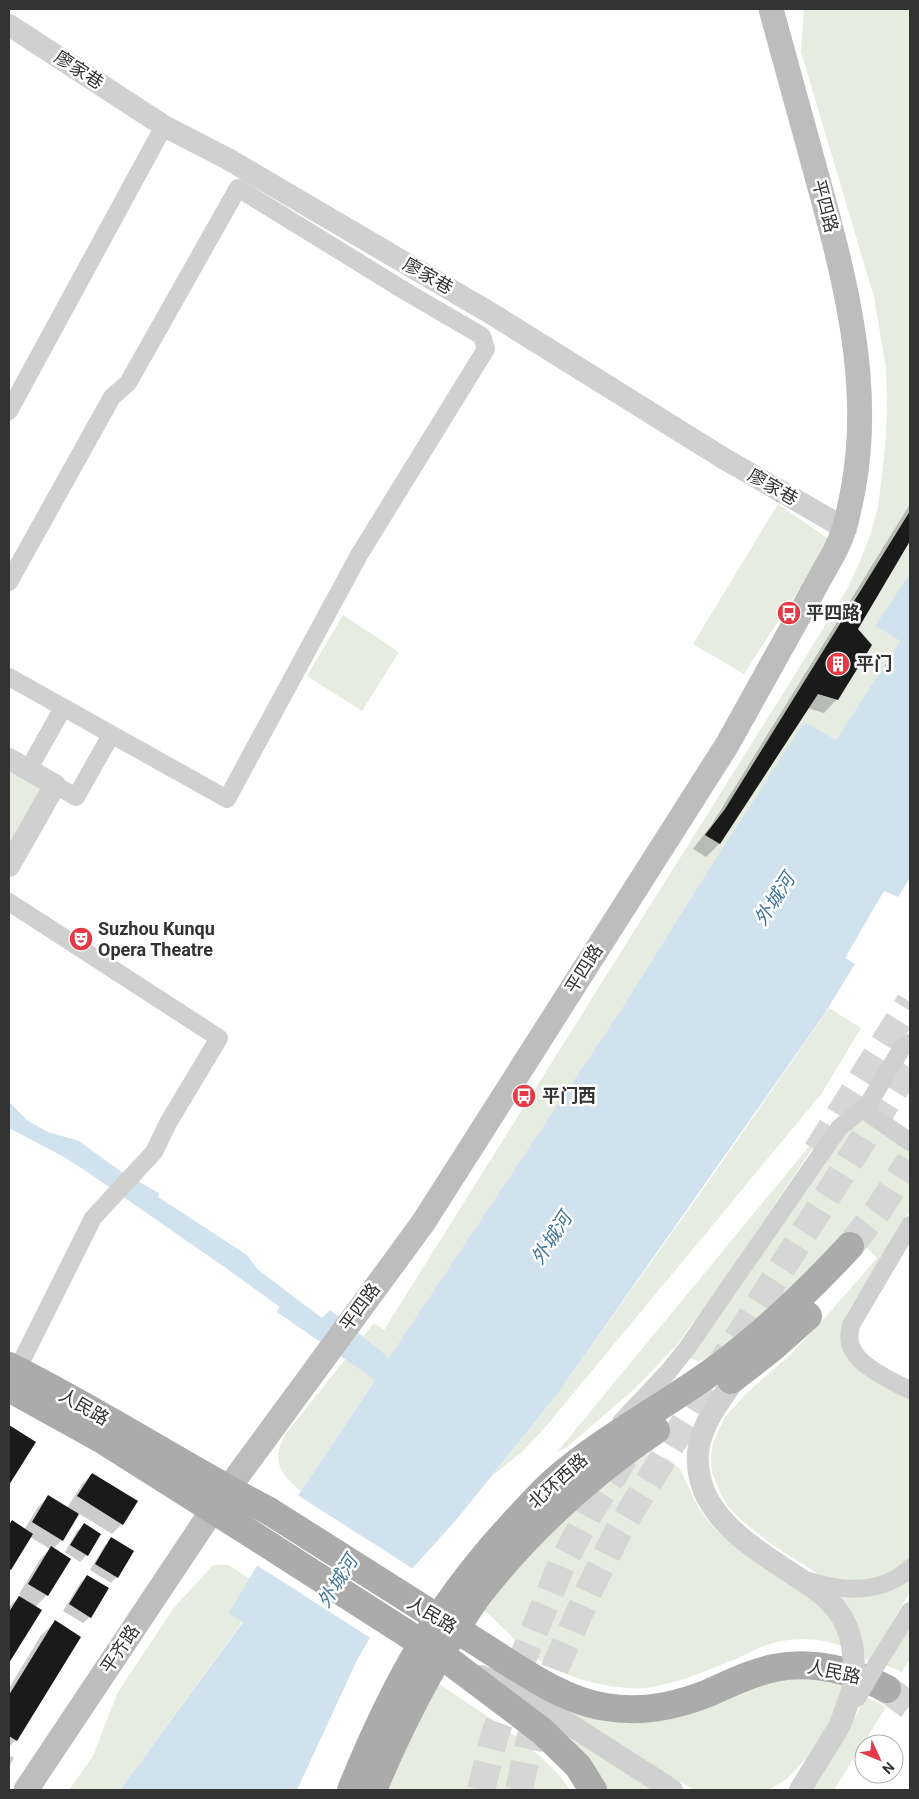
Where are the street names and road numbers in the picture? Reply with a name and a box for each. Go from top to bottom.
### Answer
street label: 廖家巷 [51,46,108,93]
street label: 平四路 [808,177,843,235]
street label: 廖家巷 [400,253,457,298]
street label: 廖家巷 [745,464,802,509]
street label: 平四路 [560,940,607,997]
street label: 平四路 [335,1279,384,1335]
street label: 人民路 [56,1384,113,1429]
street label: 北环西路 [524,1449,591,1513]
street label: 人民路 [404,1592,461,1637]
street label: 平齐路 [96,1620,143,1677]
street label: 人民路 [806,1656,863,1687]

